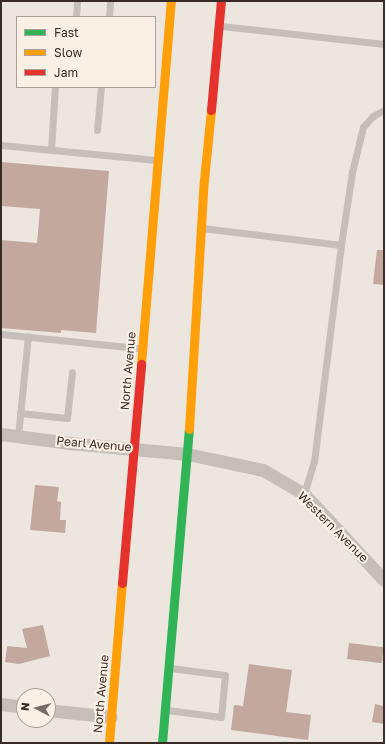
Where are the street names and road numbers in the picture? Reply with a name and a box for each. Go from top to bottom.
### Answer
street label: North Avenue [117,331,139,411]
street label: Pearl Avenue [56,434,132,454]
street label: Western Avenue [295,489,371,565]
street label: North Avenue [90,654,112,734]

